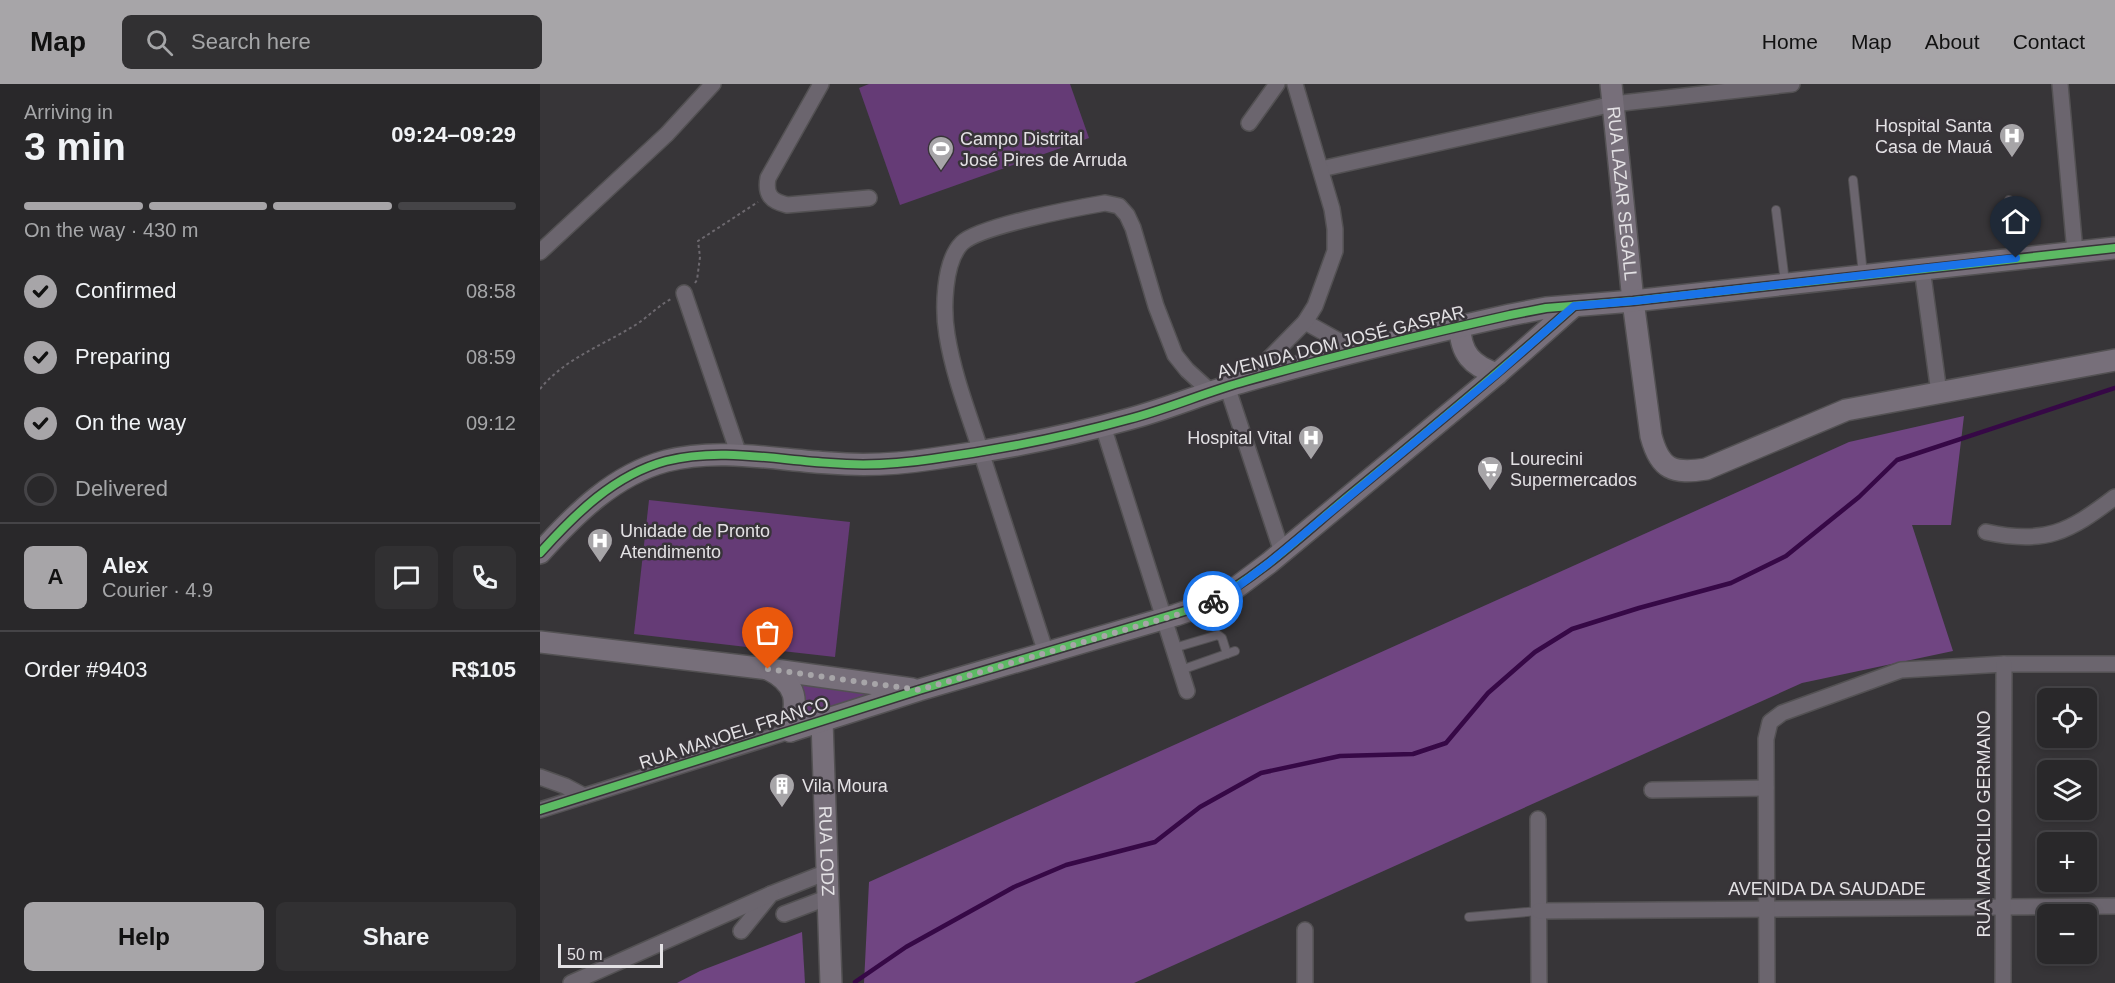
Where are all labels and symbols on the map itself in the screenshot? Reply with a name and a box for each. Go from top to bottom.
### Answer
street label: RUA LAZAR SEGALL [1603,105,1641,282]
place label: Hospital Santa Casa de Mauá [1875,116,1993,157]
hospital icon: Hospital Santa Casa de Mauá [1997,121,2027,159]
place label: Campo Distrital José Pires de Arruda [960,129,1128,170]
sports icon: Campo Distrital José Pires de Arruda [926,134,956,172]
pin [1990,196,2041,258]
street label: AVENIDA DOM JOSÉ GASPAR [1215,302,1467,382]
hospital icon: Hospital Vital [1296,423,1326,461]
place label: Hospital Vital [1187,428,1292,448]
place label: Lourecini Supermercados [1510,449,1637,490]
supermarket icon: Lourecini Supermercados [1475,454,1505,492]
place label: Unidade de Pronto Atendimento [620,521,770,562]
hospital icon: Unidade de Pronto Atendimento [585,526,615,564]
courier [1183,571,1243,631]
pin [742,607,793,669]
street label: RUA MANOEL FRANCO [637,693,831,773]
street label: RUA MARCILIO GERMANO [1974,710,1994,938]
building icon: Vila Moura [767,771,797,809]
place label: Vila Moura [802,776,889,796]
street label: RUA LODZ [815,806,838,896]
street label: AVENIDA DA SAUDADE [1728,879,1926,899]
scale bar [558,941,663,968]

